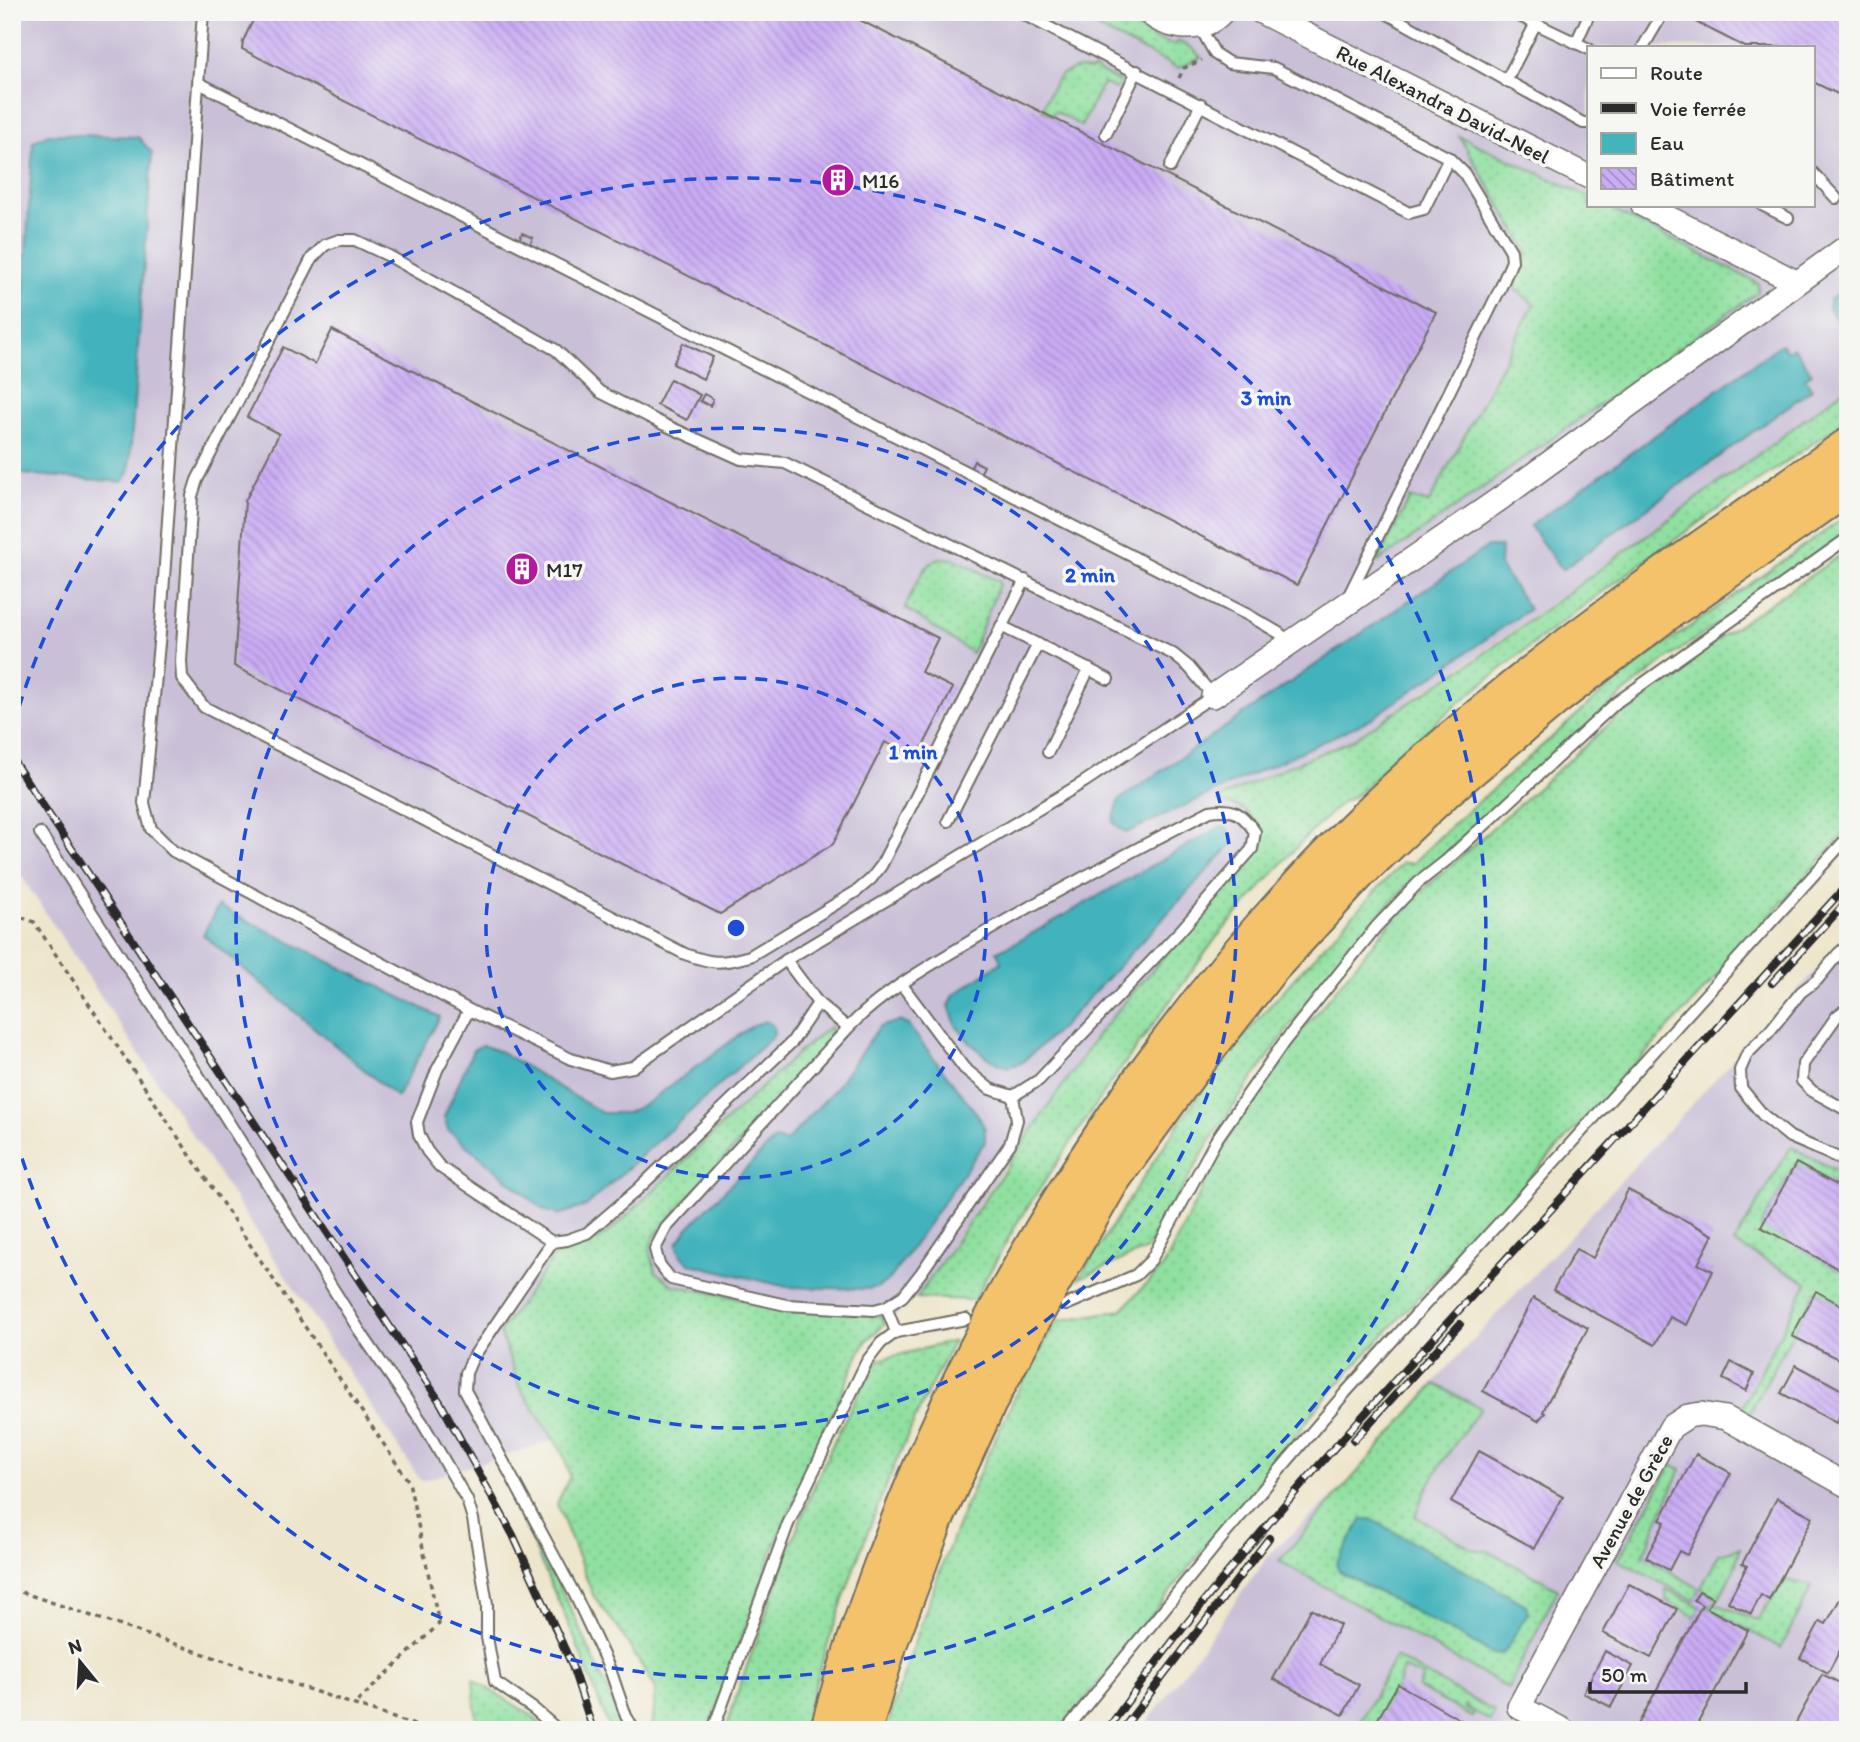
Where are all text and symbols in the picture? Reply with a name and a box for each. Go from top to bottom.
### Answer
street label: Rue Alexandra David-Neel [1332,39,1554,169]
legend [1587,46,1814,206]
text: Route [1650,60,1703,85]
text: Voie ferrée [1650,96,1746,121]
text: Eau [1650,130,1684,155]
building icon: M16 [819,161,857,199]
text: Bâtiment [1650,166,1734,191]
place label: M16 [862,168,899,193]
text: 3 min [1241,385,1292,410]
building icon: M17 [503,550,541,588]
place label: M17 [546,557,583,582]
text: 2 min [1065,562,1116,587]
text: 1 min [889,739,938,764]
centre of rings [724,916,748,940]
street label: Avenue de Grèce [1584,1430,1678,1572]
north arrow [46,1626,116,1696]
text: N [65,1633,85,1659]
scale bar [1590,1651,1746,1695]
text: 50 m [1601,1662,1648,1687]

